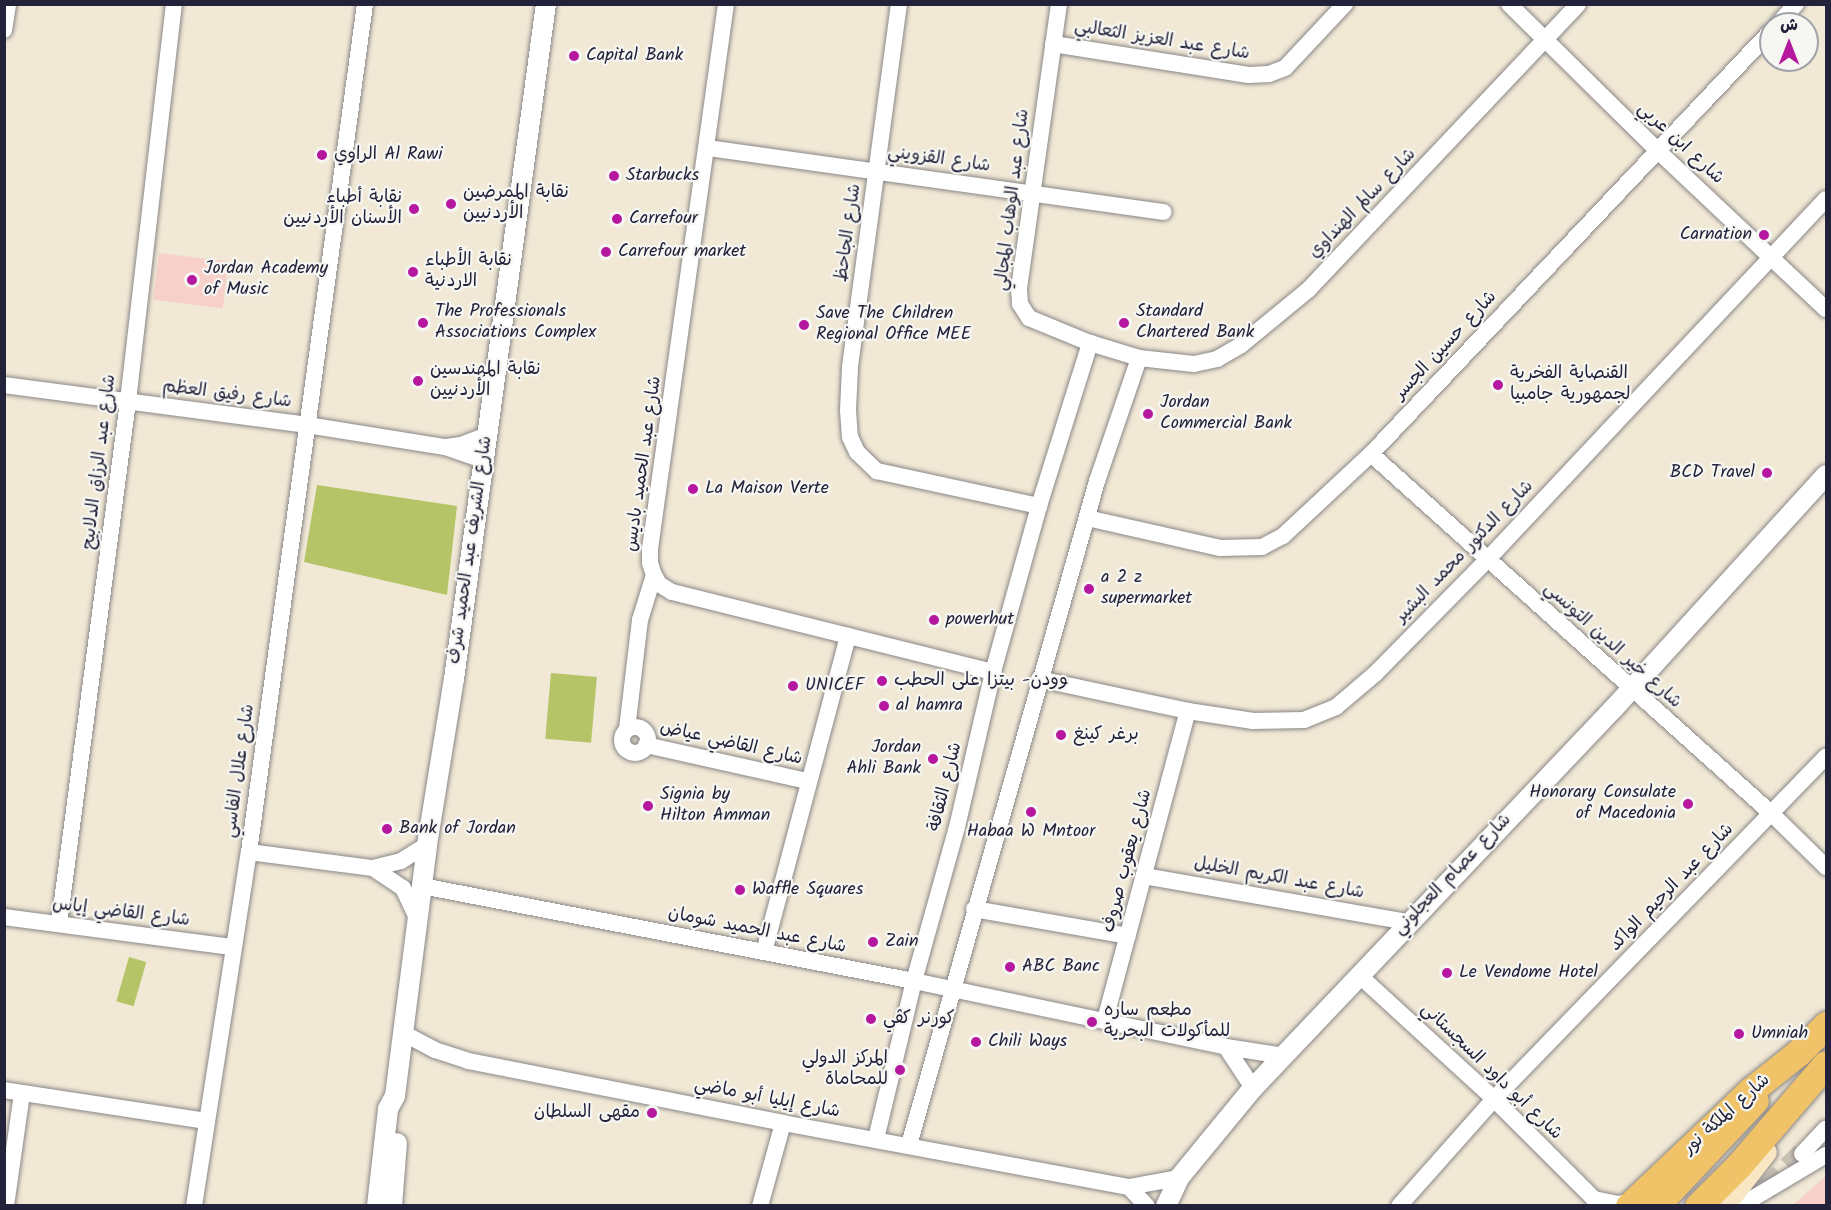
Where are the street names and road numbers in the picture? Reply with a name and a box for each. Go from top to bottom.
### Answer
street label: شارع عبد العزيز الثعالبي [1073,16,1251,66]
street label: شارع ابن عربي [1632,98,1728,190]
street label: شارع عبد الوهاب المجالي [991,108,1035,292]
street label: شارع القزويني [886,142,992,178]
street label: شارع سالم الهنداوي [1305,144,1421,264]
street label: شارع الجاحظ [831,183,867,283]
street label: شارع حسين الجسر [1390,287,1502,405]
street label: شارع عبد الرزاق الدلابيح [79,373,121,551]
street label: شارع عبد الحميد باديس [621,375,667,553]
street label: شارع رفيق العظم [161,376,293,414]
street label: شارع الشريف عبد الحميد شرف [444,434,498,666]
street label: شارع الدكتور محمد البشير [1391,476,1539,628]
street label: شارع خير الدين التونسي [1539,578,1685,714]
street label: شارع علال الفاسي [220,703,260,839]
street label: شارع القاضي عياض [658,717,804,771]
street label: شارع الثقافة [925,740,967,834]
street label: شارع يعقوب صروف [1098,787,1158,935]
street label: شارع عصام العجلوني [1389,810,1517,940]
street label: شارع عبد الرحيم الواكد [1605,819,1739,957]
street label: شارع عبد الكريم الخليل [1192,853,1366,905]
street label: شارع القاضي إياس [51,894,191,932]
street label: شارع عبد الحميد شومان [666,903,848,959]
street label: شارع أبو داود السجستاني [1416,999,1566,1145]
street label: شارع الملكة نور [1679,1070,1775,1160]
street label: شارع إيليا أبو ماضي [692,1074,842,1124]

